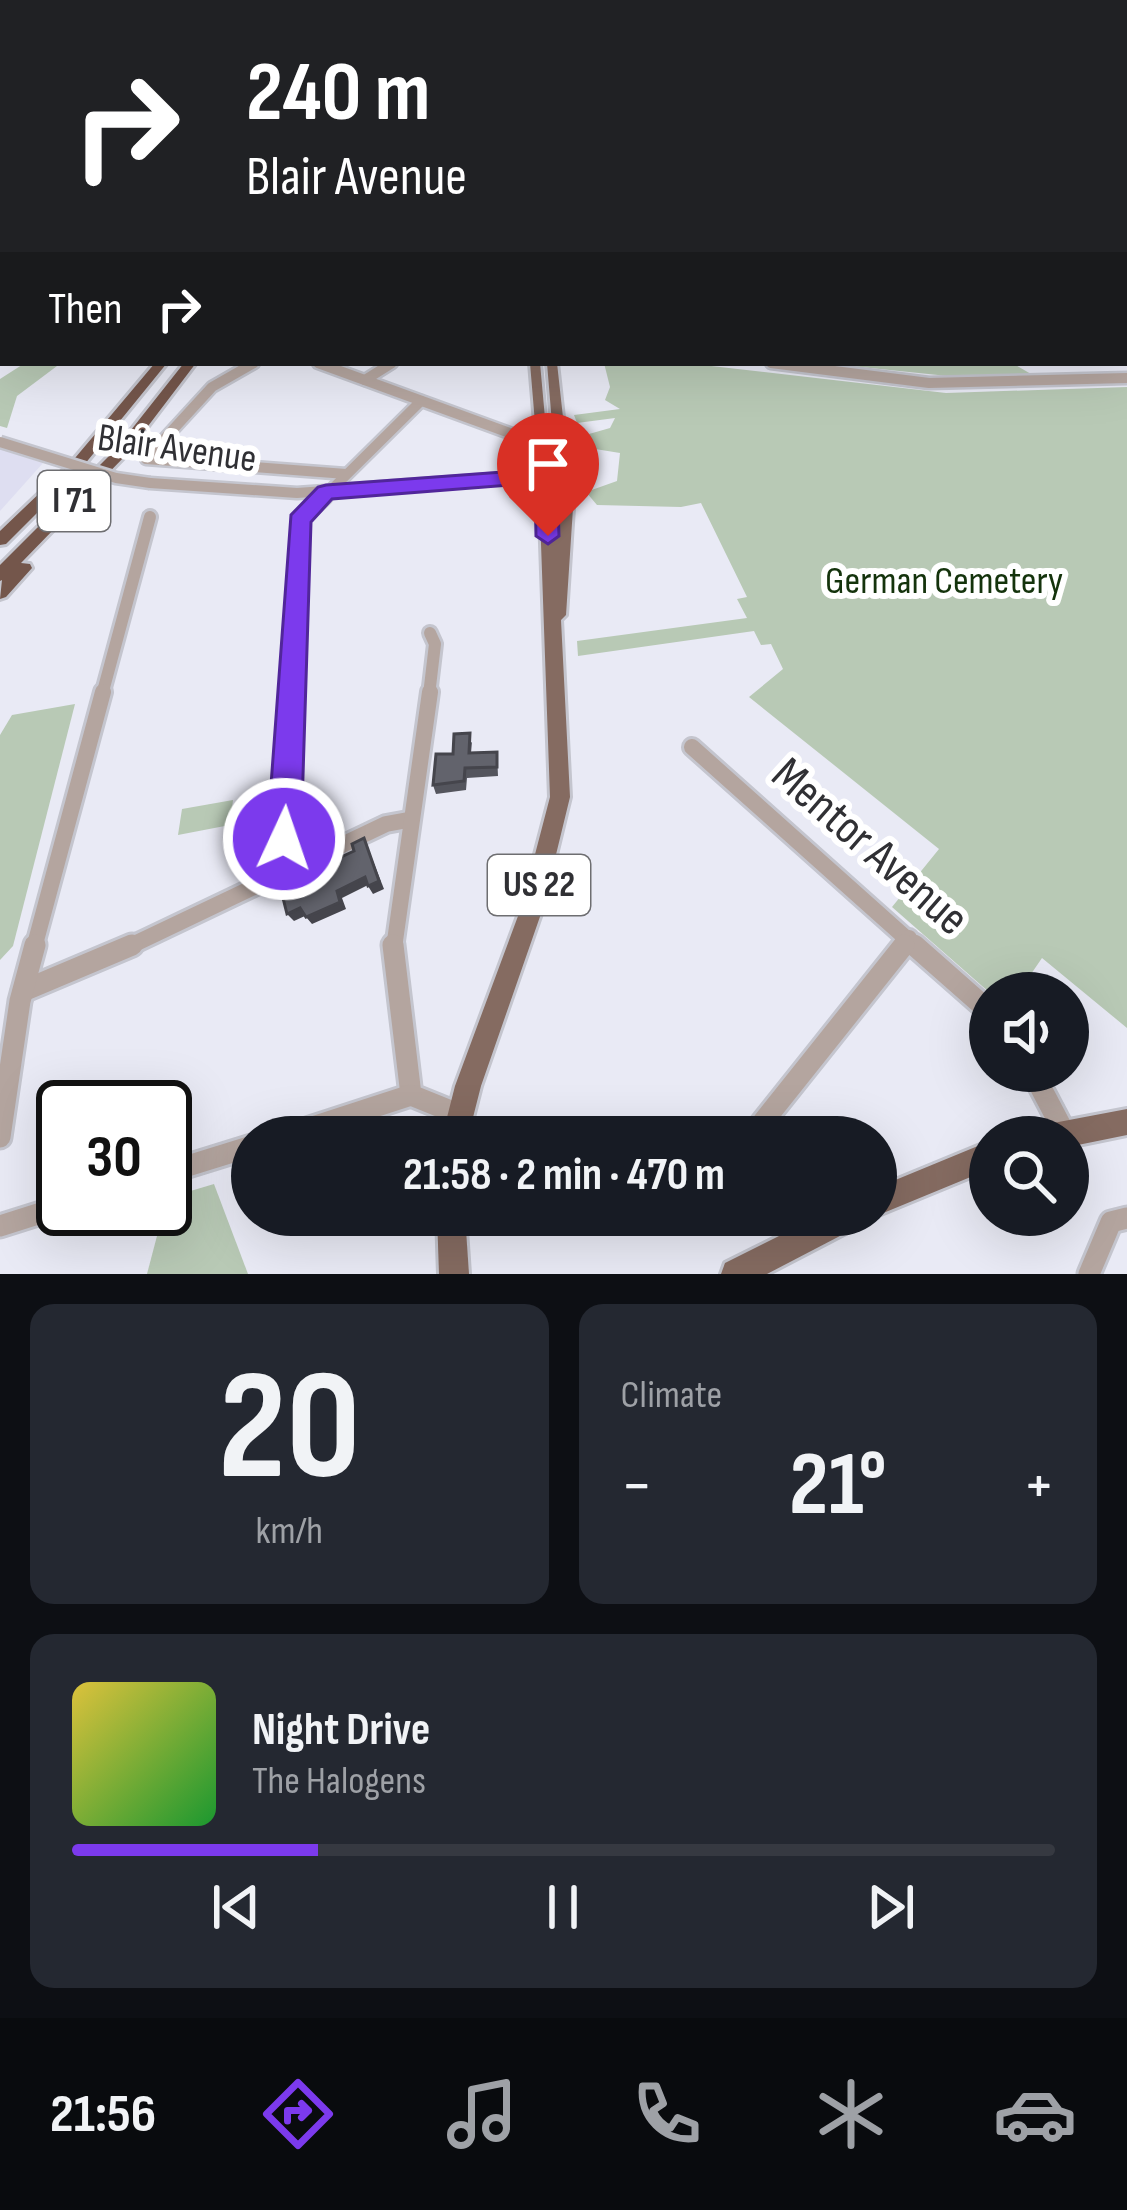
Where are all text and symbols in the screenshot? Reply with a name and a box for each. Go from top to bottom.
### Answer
text: 240 m [246,43,430,144]
icon: right [48,48,204,204]
text: Blair Avenue [246,145,467,210]
icon: right [146,276,212,342]
text: Then [48,282,122,337]
pin [497,413,599,536]
street label: Blair Avenue [95,415,259,483]
icon: arrive [515,431,581,497]
road number: I 71 [38,471,110,531]
park label: German Cemetery [825,558,1063,605]
street label: Mentor Avenue [760,746,980,948]
position arrow [221,776,347,902]
road number: US 22 [488,855,590,915]
map controls [969,972,1089,1236]
button: sound [969,972,1089,1092]
speed limit sign: 30 [36,1080,192,1236]
button: search [969,1116,1089,1236]
text: 21:58 · 2 min · 470 m [403,1148,725,1203]
text: 20 [218,1336,361,1523]
text: Climate [621,1372,722,1419]
text: 21° [789,1432,887,1540]
text: − [621,1447,653,1526]
text: + [1023,1447,1055,1526]
text: km/h [256,1508,323,1555]
text: Night Drive [252,1703,430,1758]
text: The Halogens [252,1758,426,1805]
icon: previous [203,1874,269,1940]
icon: pause [530,1874,596,1940]
icon: next [858,1874,924,1940]
icon: directions [256,2072,340,2156]
icon: music [440,2072,524,2156]
icon: phone [625,2072,709,2156]
icon: climate [809,2072,893,2156]
icon: car [993,2072,1077,2156]
text: 21:56 [50,2082,156,2147]

